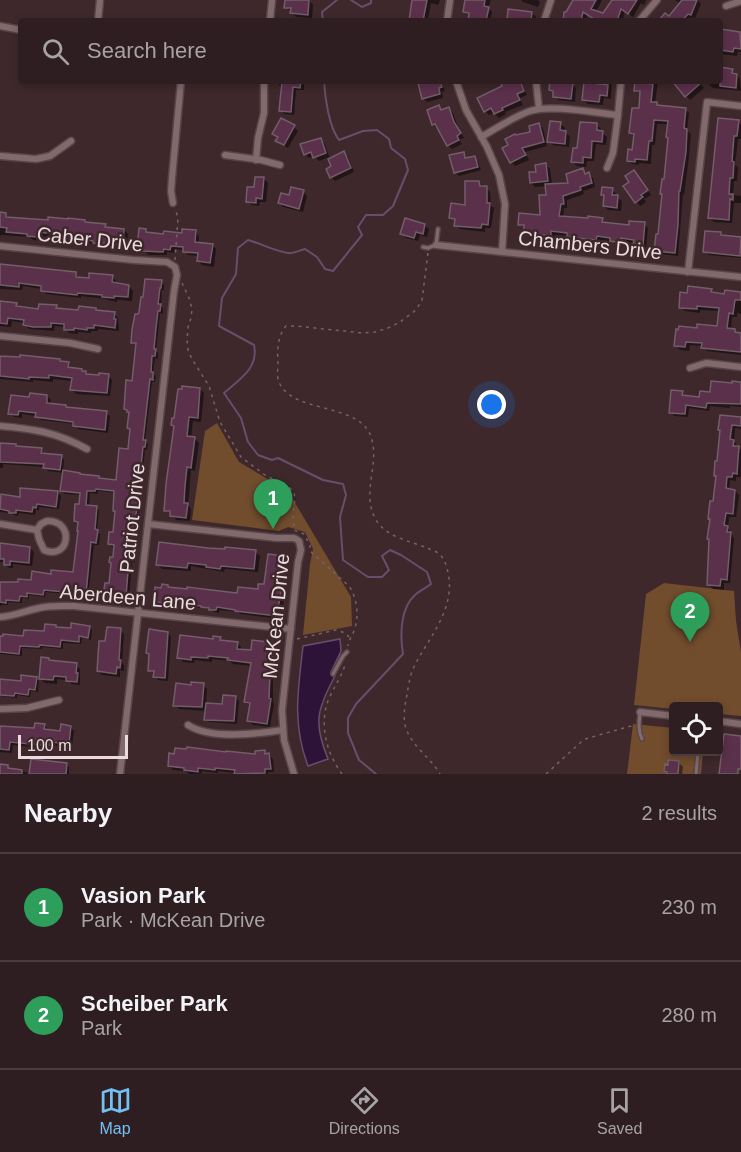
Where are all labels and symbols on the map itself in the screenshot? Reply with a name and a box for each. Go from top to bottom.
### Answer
street label: Caber Drive [36,222,144,256]
street label: Chambers Drive [517,227,663,263]
your location [477,390,506,419]
street label: Patriot Drive [115,462,149,574]
pin: 1 [254,480,292,529]
street label: McKean Drive [258,552,294,680]
street label: Aberdeen Lane [59,580,197,614]
pin: 2 [670,592,710,642]
scale bar [18,732,128,760]

